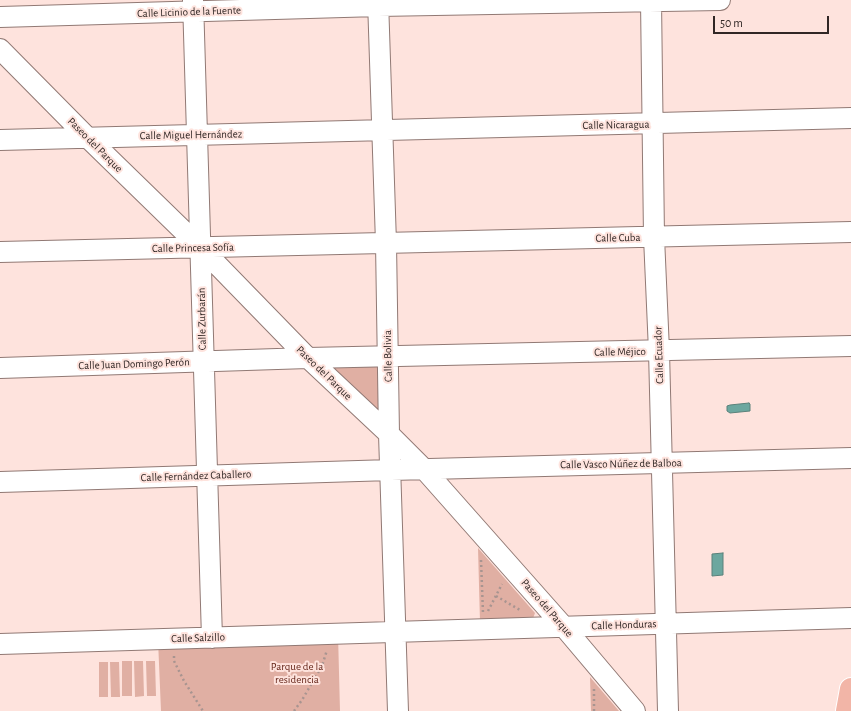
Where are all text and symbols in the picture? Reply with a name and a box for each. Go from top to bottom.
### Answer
street label: Calle Licinio de la Fuente [137,4,241,20]
scale bar [715,8,831,34]
text: 50 m [720,17,743,29]
street label: Paseo del Parque [65,115,125,175]
street label: Calle Nicaragua [582,118,650,132]
street label: Calle Miguel Hernández [140,128,242,142]
street label: Calle Cuba [595,231,641,245]
street label: Calle Princesa Sofía [152,241,234,255]
street label: Calle Zurbarán [195,288,209,350]
street label: Calle Ecuador [651,326,667,384]
street label: Calle Bolivia [381,330,395,382]
street label: Paseo del Parque [293,343,355,403]
street label: Calle Méjico [594,345,646,359]
street label: Calle Juan Domingo Perón [78,355,190,373]
street label: Calle Vasco Núñez de Balboa [560,456,682,472]
street label: Calle Fernández Caballero [141,467,251,485]
street label: Paseo del Parque [518,576,576,640]
street label: Calle Honduras [591,617,657,633]
street label: Calle Salzillo [171,630,225,646]
park label: Parque de la residencia [271,660,323,686]

